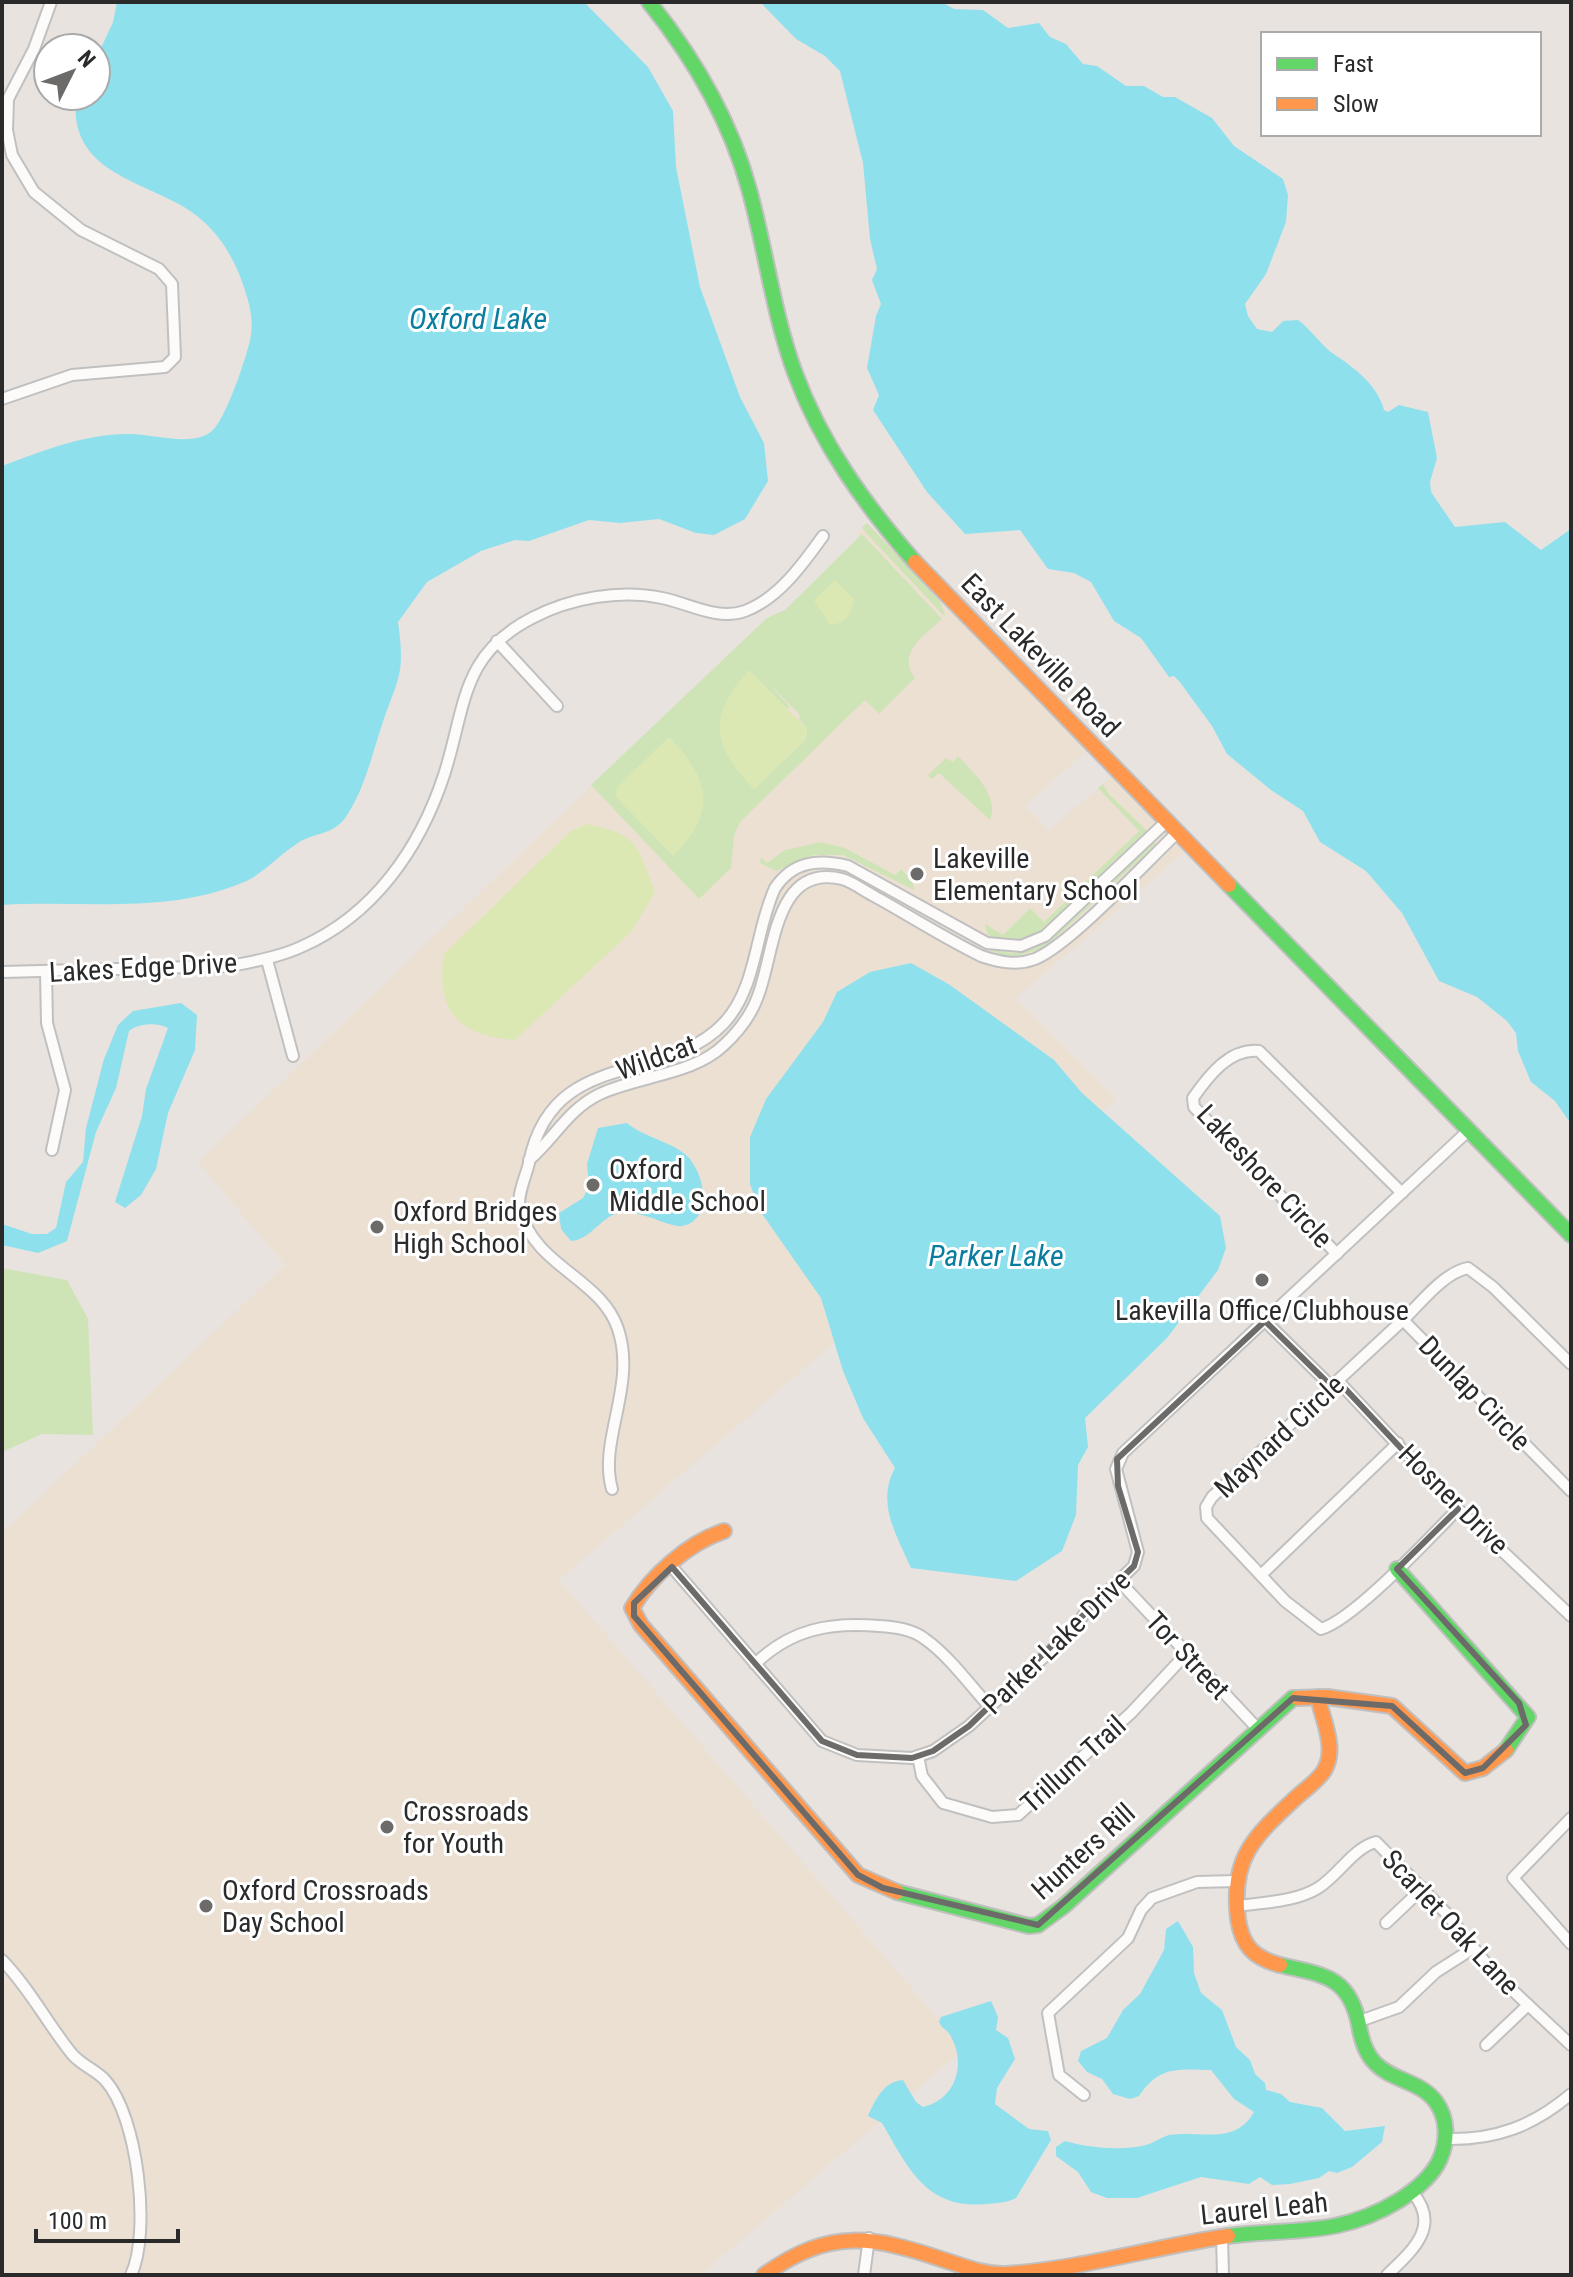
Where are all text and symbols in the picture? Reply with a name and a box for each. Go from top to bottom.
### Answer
north arrow [32,32,112,112]
legend [1261,32,1541,136]
text: N [73,46,100,72]
text: Fast [1333,50,1374,78]
text: Slow [1333,90,1379,118]
water label: Oxford Lake [409,301,547,336]
street label: East Lakeville Road [954,567,1127,744]
place label: Lakeville Elementary School [933,842,1138,907]
marker: Lakeville Elementary School [908,865,926,883]
street label: Lakes Edge Drive [48,946,238,989]
street label: Wildcat [612,1028,701,1087]
street label: Lakeshore Circle [1190,1098,1339,1255]
place label: Oxford Middle School [609,1153,766,1218]
marker: Oxford Middle School [584,1176,602,1194]
place label: Oxford Bridges High School [393,1195,557,1260]
marker: Oxford Bridges High School [368,1218,386,1236]
water label: Parker Lake [928,1238,1064,1273]
marker: Lakevilla Office/Clubhouse [1253,1271,1271,1289]
place label: Lakevilla Office/Clubhouse [1115,1294,1409,1327]
street label: Dunlap Circle [1412,1329,1537,1457]
street label: Maynard Circle [1208,1368,1351,1505]
street label: Hosner Drive [1392,1438,1515,1561]
street label: Parker Lake Drive [976,1564,1137,1721]
street label: Tor Street [1139,1605,1236,1706]
street label: Trillum Trail [1014,1709,1133,1820]
place label: Crossroads for Youth [403,1795,529,1860]
street label: Hunters Rill [1025,1796,1142,1906]
marker: Crossroads for Youth [378,1818,396,1836]
street label: Scarlet Oak Lane [1375,1843,1526,2002]
place label: Oxford Crossroads Day School [222,1874,429,1939]
marker: Oxford Crossroads Day School [197,1897,215,1915]
street label: Laurel Leah [1199,2185,1329,2232]
scale bar [36,2193,178,2243]
text: 100 m [48,2207,107,2235]

